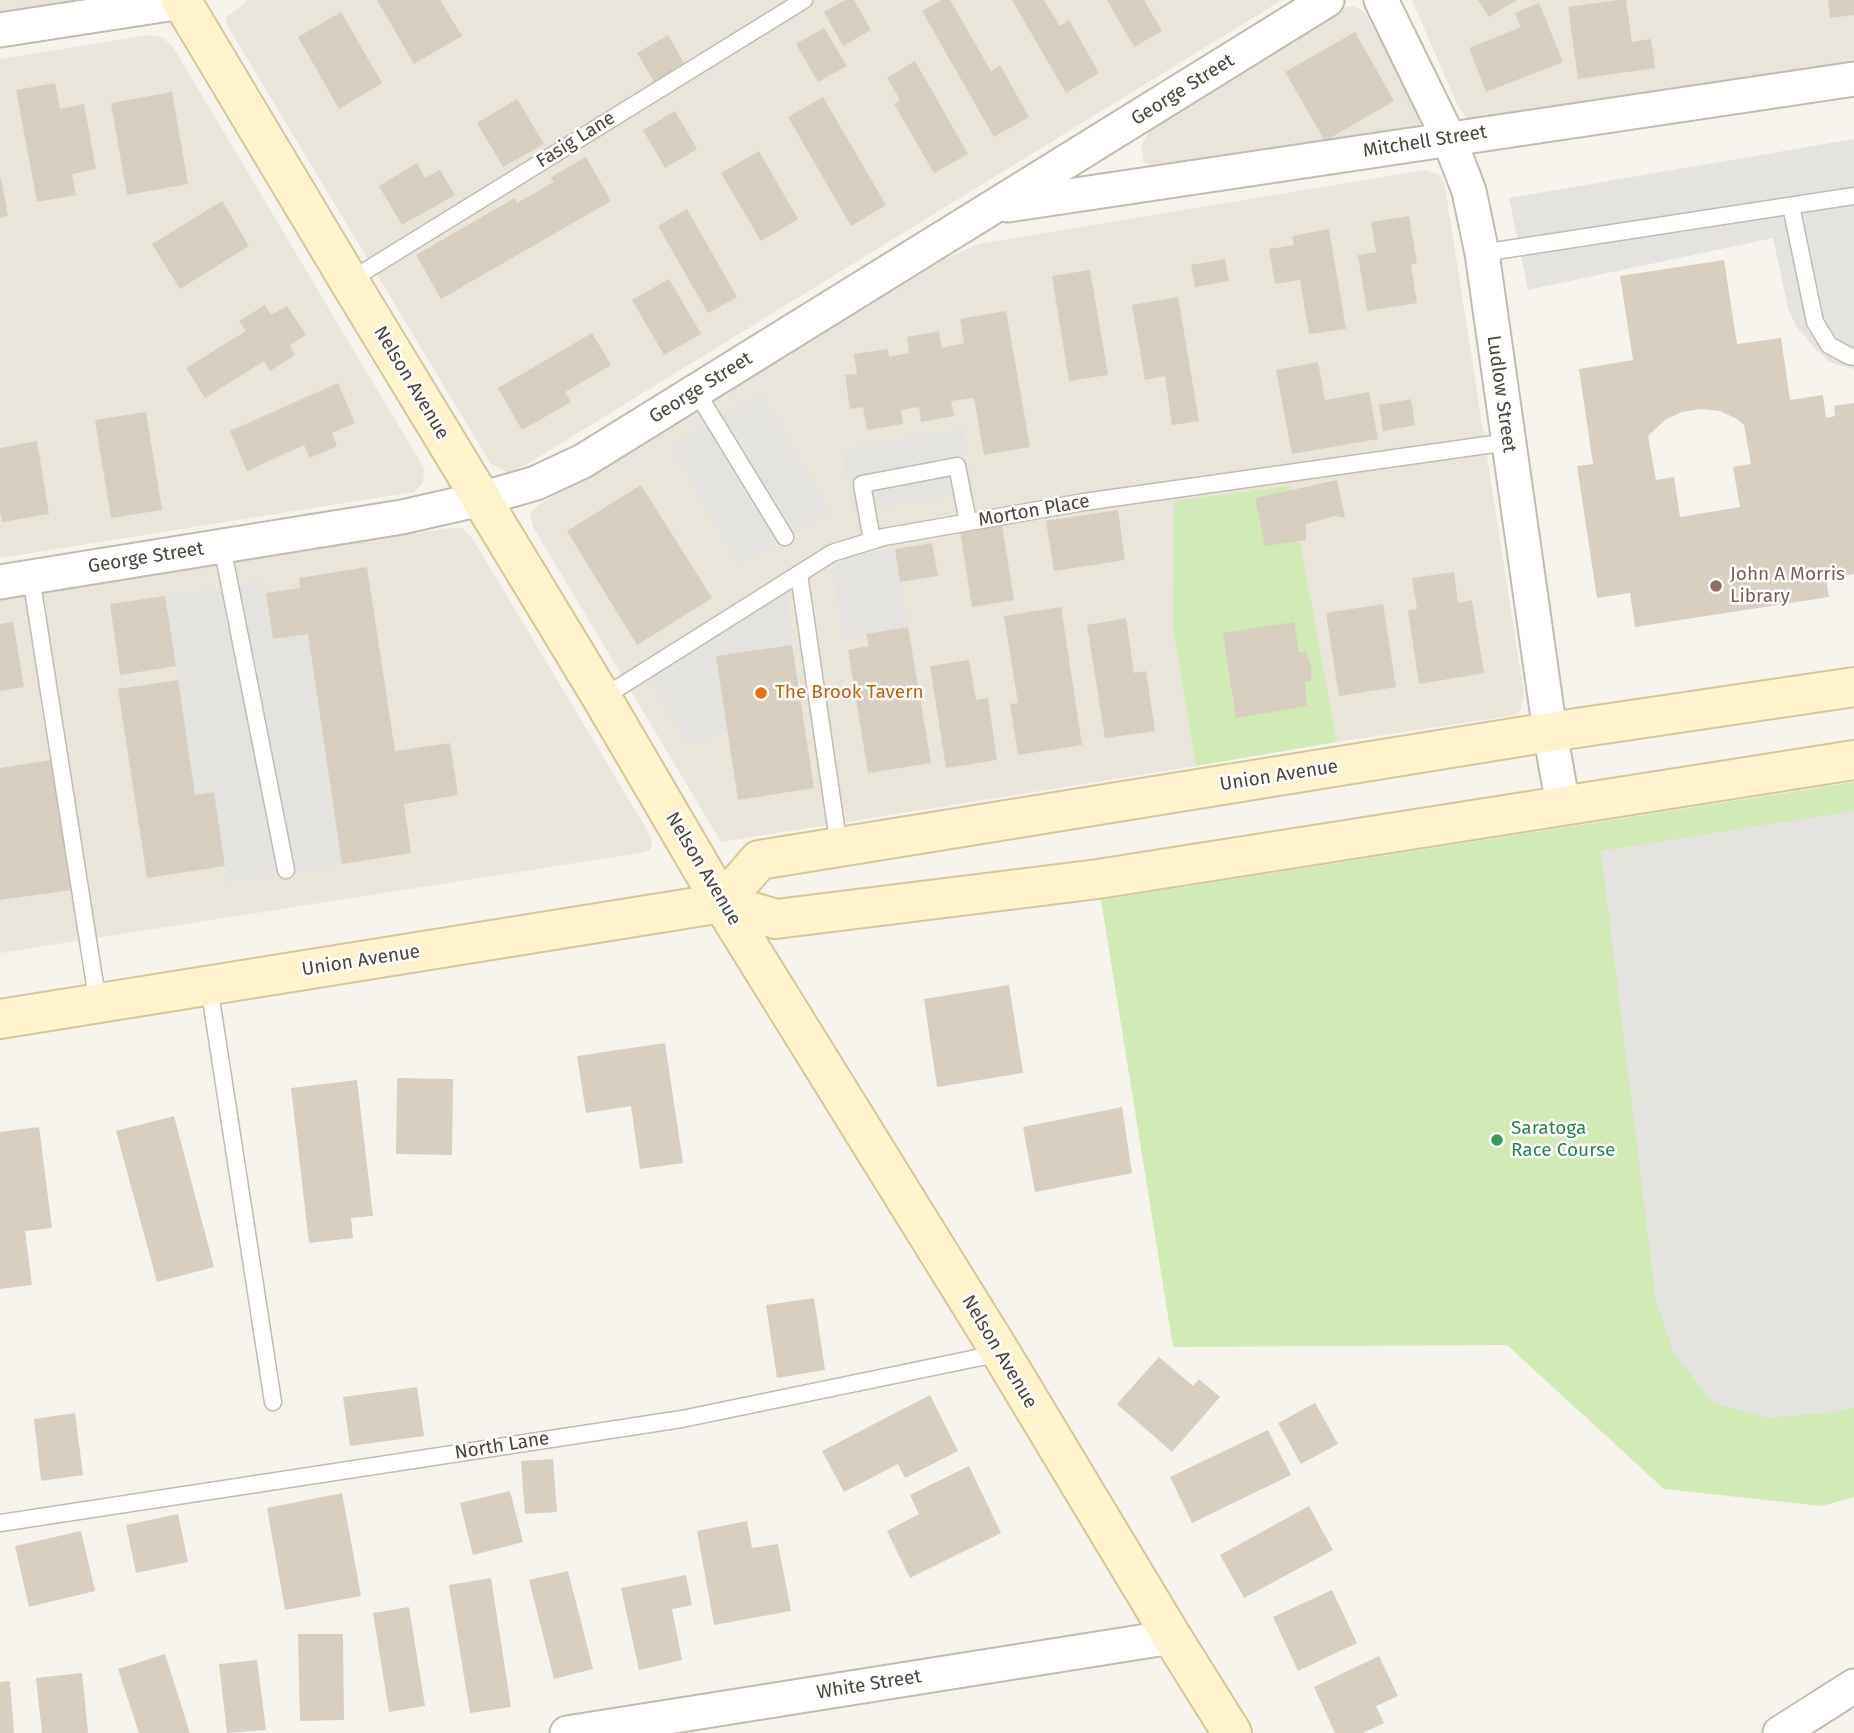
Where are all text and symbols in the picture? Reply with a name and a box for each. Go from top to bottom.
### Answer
street label: George Street [1127,49,1239,131]
street label: Fasig Lane [532,107,620,173]
street label: Mitchell Street [1361,121,1489,163]
street label: Nelson Avenue [368,322,454,444]
street label: Ludlow Street [1481,334,1521,454]
street label: George Street [645,347,757,429]
street label: Morton Place [976,490,1092,532]
street label: George Street [86,538,206,578]
place label: John A Morris Library [1730,564,1845,608]
marker: John A Morris Library [1708,578,1724,594]
place label: The Brook Tavern [775,682,924,704]
marker: The Brook Tavern [753,685,769,701]
street label: Union Avenue [1218,755,1340,797]
street label: Nelson Avenue [660,808,746,930]
street label: Union Avenue [300,940,422,982]
place label: Saratoga Race Course [1511,1118,1615,1162]
marker: Saratoga Race Course [1489,1132,1505,1148]
street label: Nelson Avenue [956,1291,1042,1413]
street label: North Lane [453,1427,551,1465]
street label: White Street [815,1665,923,1705]

